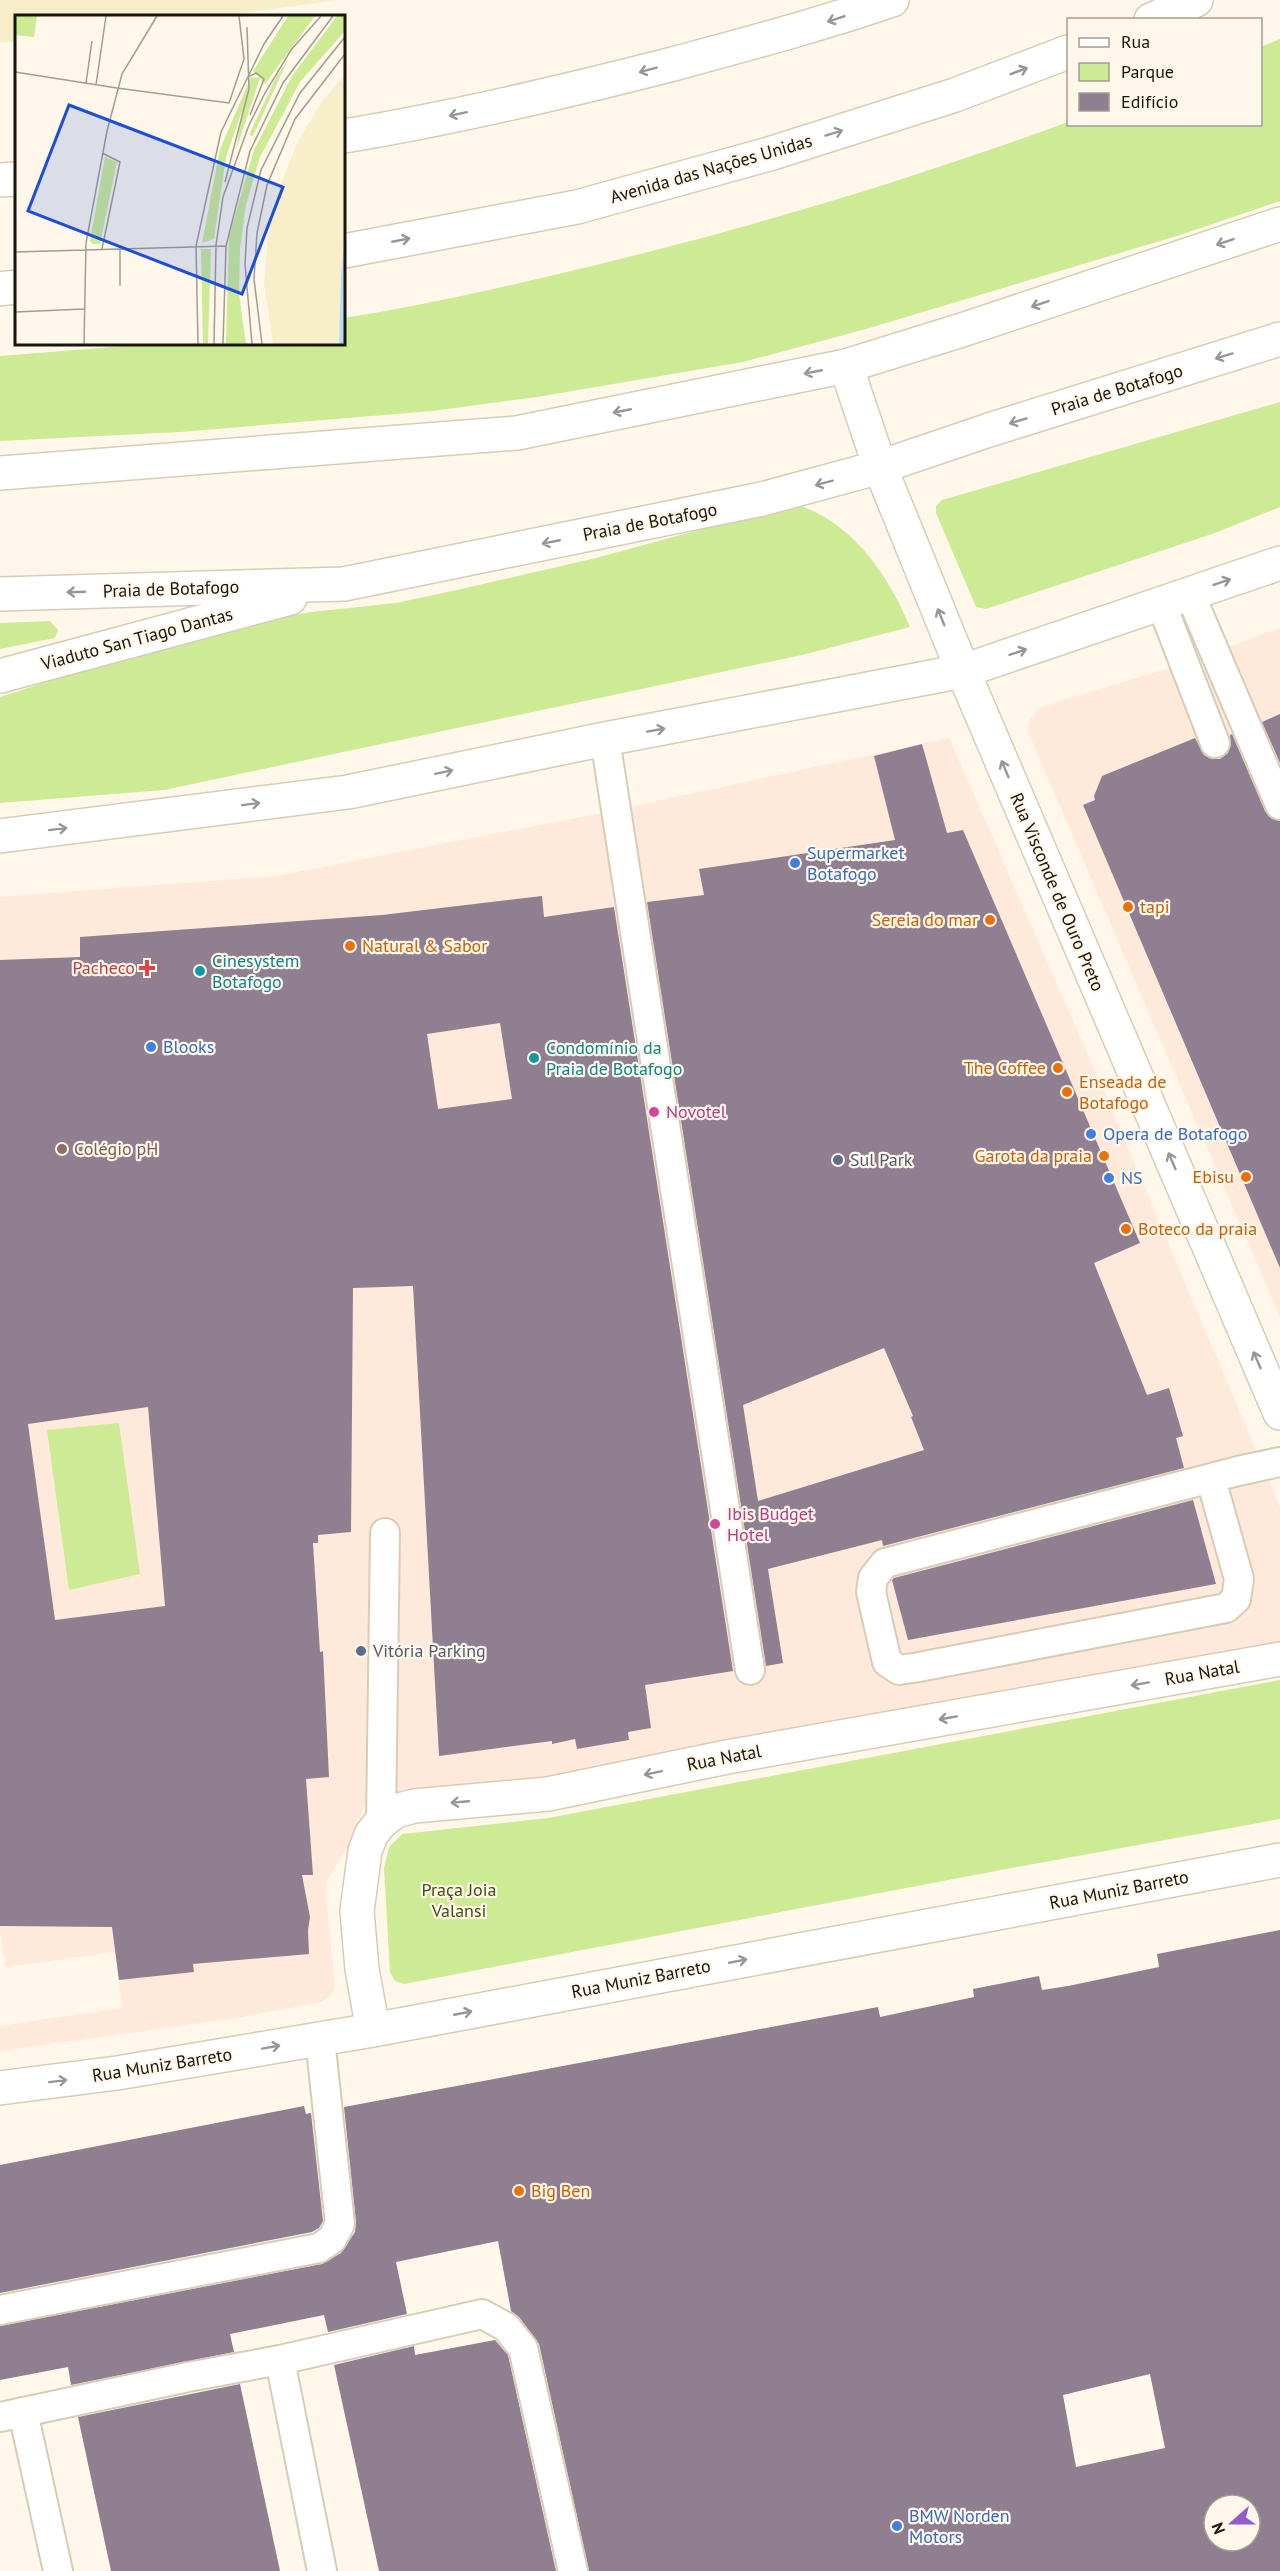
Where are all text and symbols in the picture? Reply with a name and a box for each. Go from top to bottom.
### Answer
one-way arrow [827,14,846,25]
inset map [15,15,345,345]
legend [1067,18,1262,126]
text: Rua [1121,30,1150,53]
text: Parque [1121,60,1174,83]
one-way arrow [639,65,658,76]
one-way arrow [1009,65,1028,76]
text: Edifício [1121,90,1178,113]
one-way arrow [449,109,468,121]
one-way arrow [824,127,843,138]
street label: Avenida das Nações Unidas [607,129,815,208]
one-way arrow [391,234,410,245]
one-way arrow [1215,237,1234,248]
one-way arrow [1031,299,1050,310]
one-way arrow [1215,351,1234,362]
street label: Praia de Botafogo [1048,359,1185,420]
one-way arrow [804,367,823,378]
one-way arrow [612,406,632,417]
one-way arrow [1009,416,1028,427]
one-way arrow [814,477,833,489]
street label: Praia de Botafogo [581,497,719,546]
one-way arrow [542,537,561,548]
street label: Praia de Botafogo [102,575,240,602]
one-way arrow [1213,576,1231,587]
one-way arrow [66,586,86,598]
street label: Viaduto San Tiago Dantas [38,602,235,675]
one-way arrow [935,608,946,627]
one-way arrow [1008,646,1027,657]
one-way arrow [645,724,665,735]
one-way arrow [998,761,1010,779]
one-way arrow [433,766,453,777]
street label: Rua Visconde de Ouro Preto [1005,789,1110,994]
one-way arrow [241,798,261,809]
one-way arrow [48,823,67,834]
place label: Supermarket Botafogo [807,841,905,885]
marker: Supermarket Botafogo [788,856,802,870]
place label: tapi [1140,895,1170,918]
marker: tapi [1121,900,1135,914]
place label: Sereia do mar [872,908,978,931]
marker: Sereia do mar [983,913,997,927]
place label: Natural & Sabor [362,934,487,957]
marker: Natural & Sabor [343,939,357,953]
place label: Cinesystem Botafogo [212,949,299,993]
place label: Pacheco [72,956,135,979]
marker: Pacheco [140,961,154,975]
marker: Cinesystem Botafogo [193,964,207,978]
place label: Blooks [163,1035,214,1058]
place label: Condomínio da Praia de Botafogo [546,1036,682,1080]
marker: Blooks [144,1040,158,1054]
marker: Condomínio da Praia de Botafogo [527,1051,541,1065]
place label: The Coffee [964,1056,1046,1079]
marker: The Coffee [1051,1061,1065,1075]
place label: Enseada de Botafogo [1079,1070,1166,1114]
marker: Enseada de Botafogo [1060,1085,1074,1099]
place label: Novotel [666,1100,727,1123]
marker: Novotel [647,1105,661,1119]
place label: Opera de Botafogo [1103,1122,1247,1145]
marker: Opera de Botafogo [1084,1127,1098,1141]
place label: Colégio pH [74,1137,158,1160]
marker: Colégio pH [55,1142,69,1156]
place label: Garota da praia [974,1144,1092,1167]
place label: Sul Park [850,1148,913,1171]
marker: Garota da praia [1097,1149,1111,1163]
one-way arrow [1166,1152,1177,1171]
marker: Sul Park [831,1153,845,1167]
place label: Ebisu [1193,1165,1234,1188]
place label: NS [1121,1166,1143,1189]
marker: Ebisu [1239,1170,1253,1184]
marker: NS [1102,1171,1116,1185]
place label: Boteco da praia [1138,1217,1257,1240]
marker: Boteco da praia [1119,1222,1133,1236]
one-way arrow [1251,1351,1262,1369]
place label: Ibis Budget Hotel [727,1502,814,1546]
marker: Ibis Budget Hotel [708,1517,722,1531]
place label: Vitória Parking [372,1639,486,1662]
marker: Vitória Parking [354,1644,368,1658]
street label: Rua Natal [1163,1655,1242,1690]
one-way arrow [1130,1679,1150,1690]
one-way arrow [938,1713,958,1724]
street label: Rua Natal [685,1739,764,1776]
one-way arrow [643,1767,662,1779]
one-way arrow [451,1797,471,1808]
street label: Rua Muniz Barreto [1047,1865,1190,1914]
park label: Praça Joia Valansi [422,1878,496,1922]
street label: Rua Muniz Barreto [569,1954,712,2003]
one-way arrow [727,1955,747,1966]
one-way arrow [453,2007,473,2018]
one-way arrow [261,2041,281,2052]
street label: Rua Muniz Barreto [90,2042,233,2087]
one-way arrow [48,2075,67,2086]
place label: Big Ben [531,2179,590,2202]
marker: Big Ben [512,2184,526,2198]
north arrow [1202,2493,1262,2553]
place label: BMW Norden Motors [909,2504,1010,2548]
marker: BMW Norden Motors [890,2519,904,2533]
text: N [1207,2520,1229,2537]

